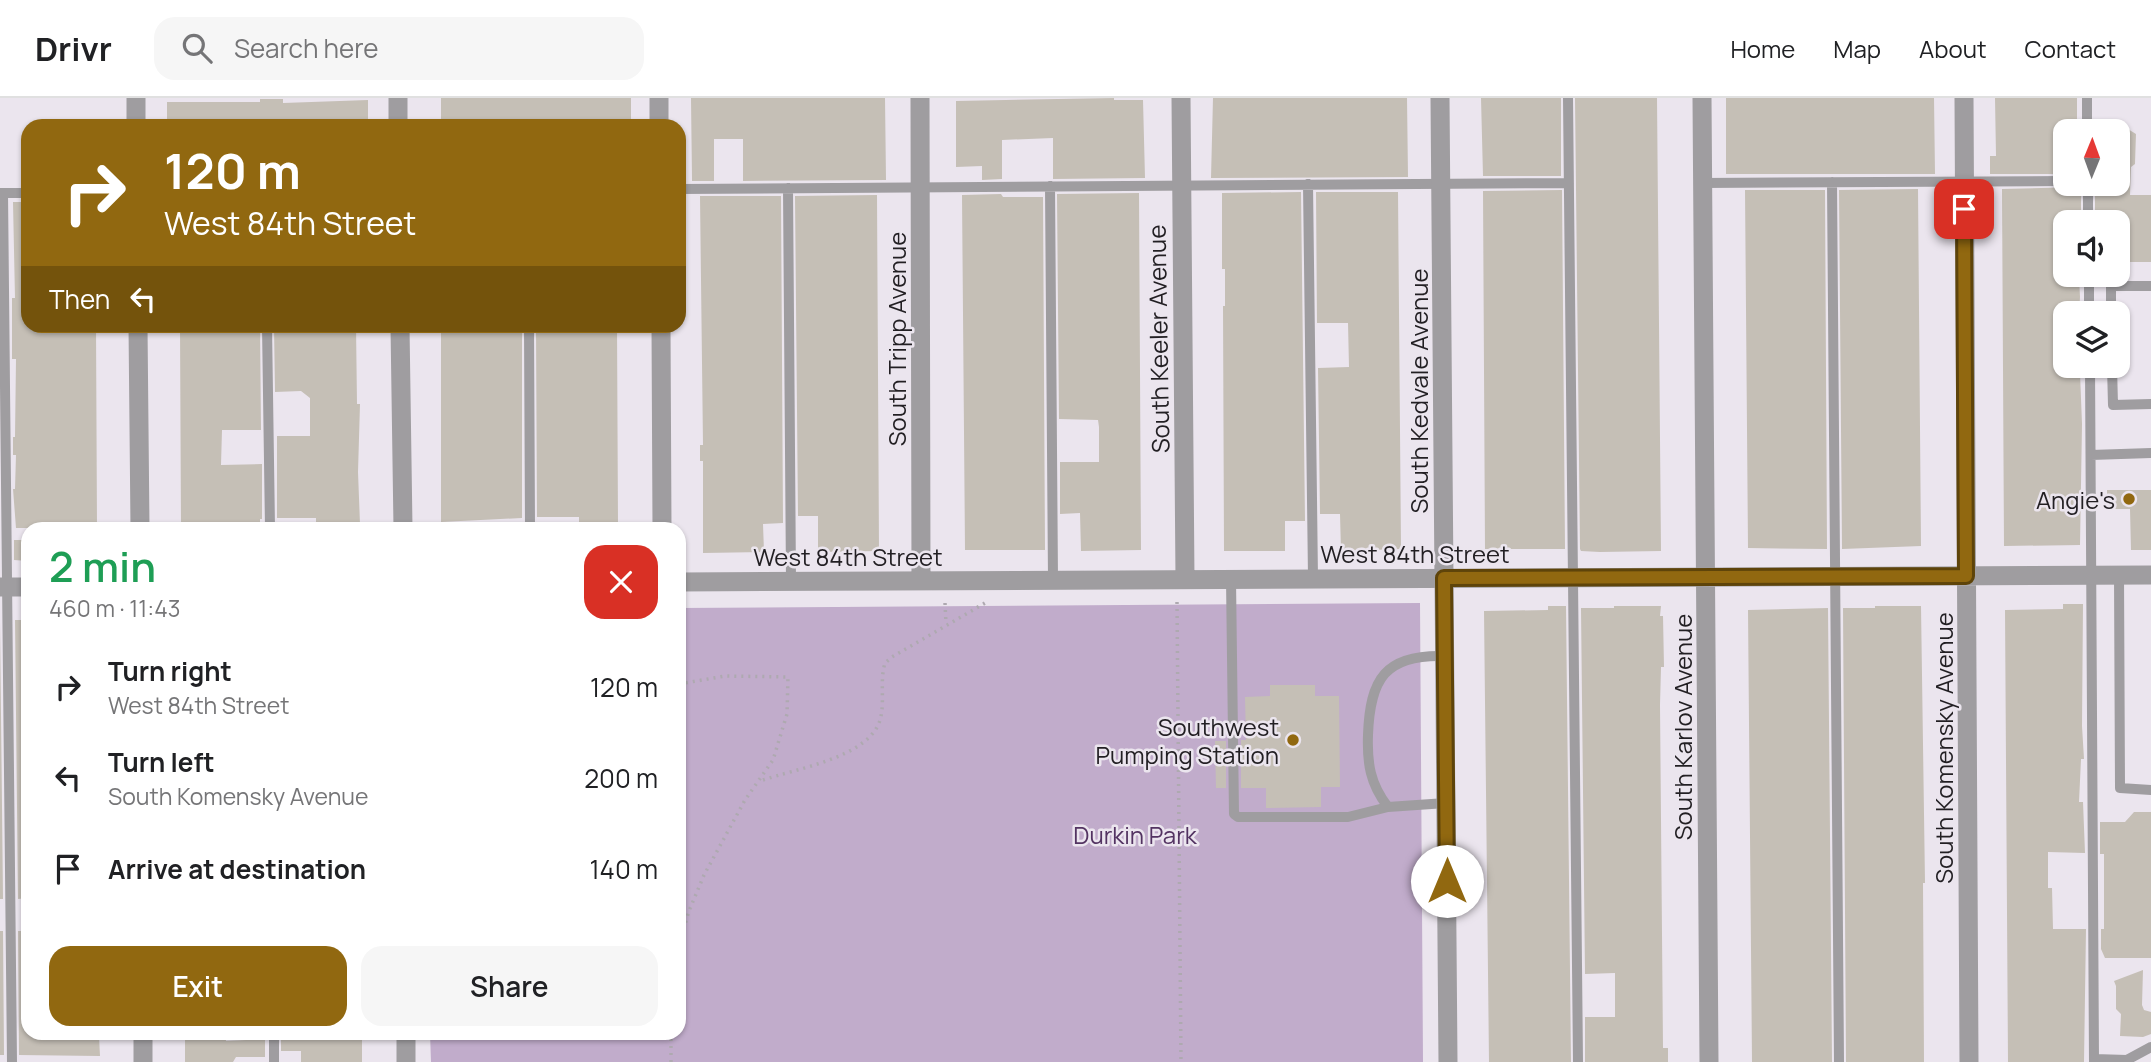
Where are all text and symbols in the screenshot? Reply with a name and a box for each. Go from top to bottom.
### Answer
search box [154,17,644,80]
text: Drivr [35,26,112,71]
icon: search [178,29,216,67]
text: Search here [234,30,378,66]
text: Home [1730,32,1795,65]
text: Map [1833,32,1881,65]
text: About [1919,32,1987,65]
text: Contact [2025,32,2116,65]
north arrow [2053,119,2130,196]
map controls [2053,119,2130,378]
text: 120 m [164,137,301,204]
icon: right [49,147,140,238]
pin [1934,179,1994,239]
icon: arrive [1945,190,1983,228]
text: West 84th Street [164,201,416,245]
button: sound [2053,210,2130,287]
street label: South Keeler Avenue [1140,224,1176,454]
street label: South Tripp Avenue [880,232,913,446]
street label: South Kedvale Avenue [1402,269,1435,513]
icon: left [124,280,162,318]
text: Then [49,281,110,317]
button: layers [2053,301,2130,378]
place label: Angie's [2036,483,2115,516]
marker: Angie's [2121,491,2137,507]
text: 2 min [49,537,156,595]
street label: West 84th Street [1320,537,1510,570]
street label: West 84th Street [753,540,943,573]
button: close [584,545,658,619]
text: 460 m · 11:43 [49,592,180,624]
street label: South Komensky Avenue [1927,612,1960,884]
street label: South Karlov Avenue [1666,614,1699,840]
text: Turn right [108,653,232,689]
icon: right [49,668,87,706]
text: 120 m [590,669,658,705]
text: West 84th Street [108,689,289,721]
place label: Southwest Pumping Station [1095,710,1279,771]
marker: Southwest Pumping Station [1285,732,1301,748]
text: Turn left [108,744,215,780]
icon: left [49,759,87,797]
text: 200 m [584,760,658,796]
text: South Komensky Avenue [108,780,368,812]
park label: Durkin Park [1073,818,1198,851]
position arrow [1410,844,1484,918]
icon: arrive [49,850,87,888]
text: Arrive at destination [108,851,366,887]
text: 140 m [589,851,658,887]
button: Exit [49,946,347,1026]
button: Share [361,946,658,1026]

